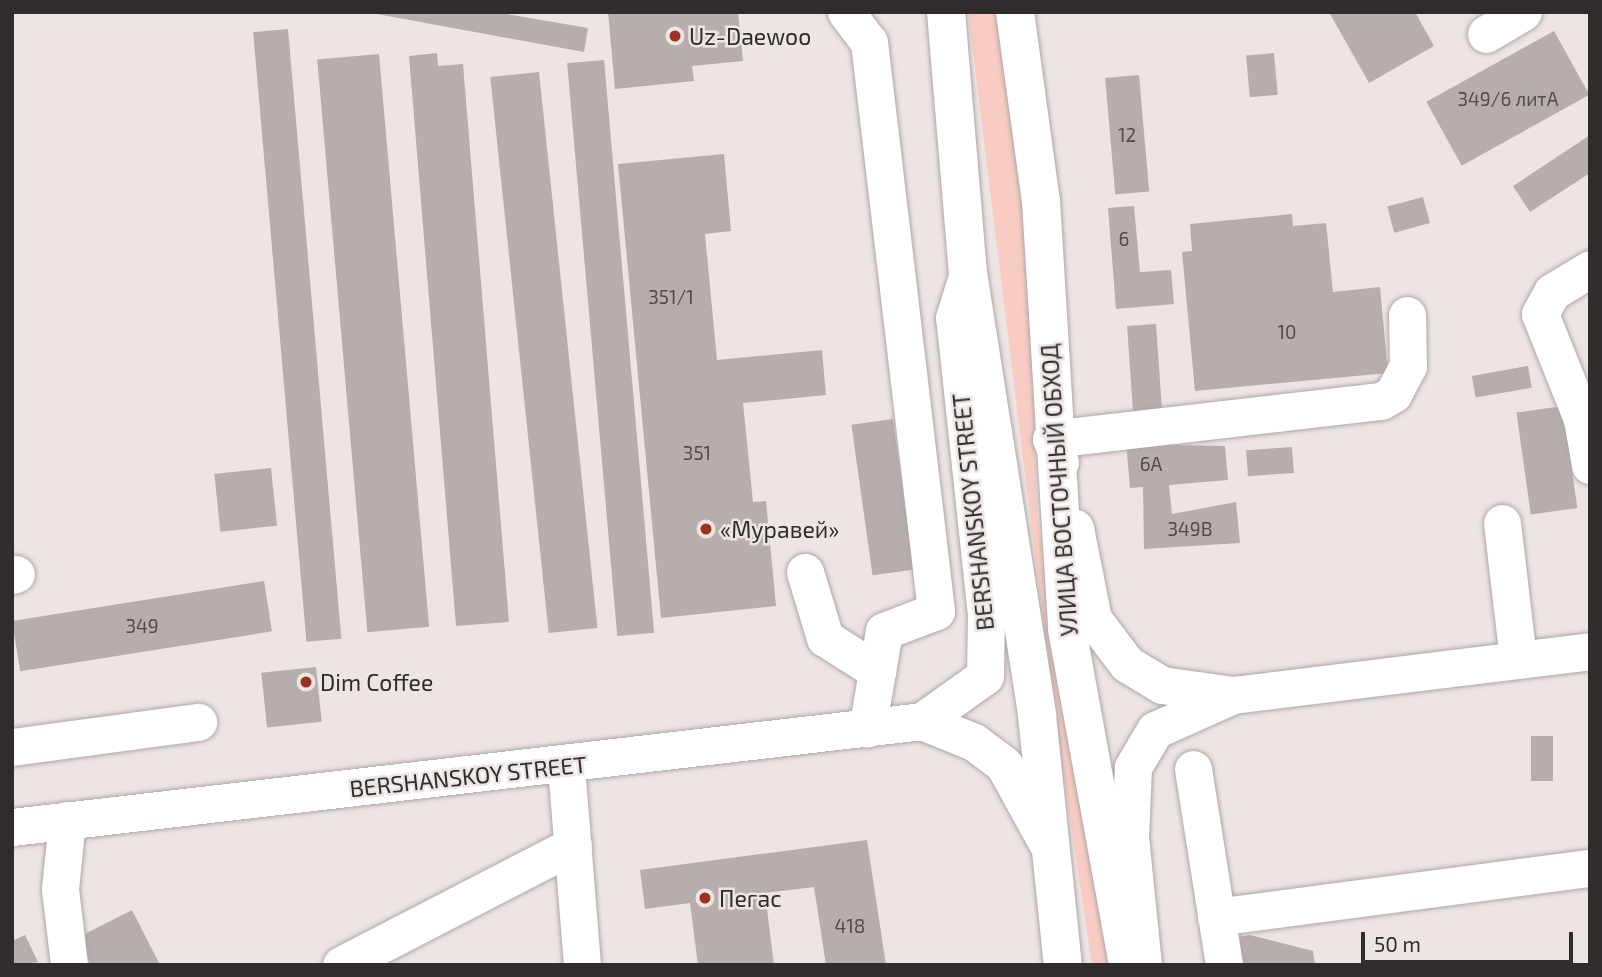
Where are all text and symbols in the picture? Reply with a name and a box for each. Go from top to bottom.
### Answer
place label: Uz-Daewoo [689,22,811,50]
marker: Uz-Daewoo [667,28,683,44]
house number: 349/6 литА [1457,88,1559,110]
house number: 12 [1118,124,1136,146]
house number: 6 [1119,228,1129,250]
house number: 351/1 [648,286,694,308]
house number: 10 [1277,321,1297,343]
street label: УЛИЦА ВОСТОЧНЫЙ ОБХОД [1035,343,1083,637]
street label: BERSHANSKOY STREET [947,392,999,632]
house number: 351 [683,442,711,464]
house number: 6А [1140,453,1162,475]
place label: «Муравей» [720,515,839,543]
house number: 349В [1168,518,1212,540]
marker: «Муравей» [698,521,714,537]
house number: 349 [125,615,159,637]
place label: Dim Coffee [320,668,433,696]
marker: Dim Coffee [298,674,314,690]
street label: BERSHANSKOY STREET [348,750,588,802]
place label: Пегас [719,884,781,912]
marker: Пегас [697,890,713,906]
house number: 418 [835,915,865,937]
scale bar [1364,918,1576,962]
text: 50 m [1374,931,1421,956]

